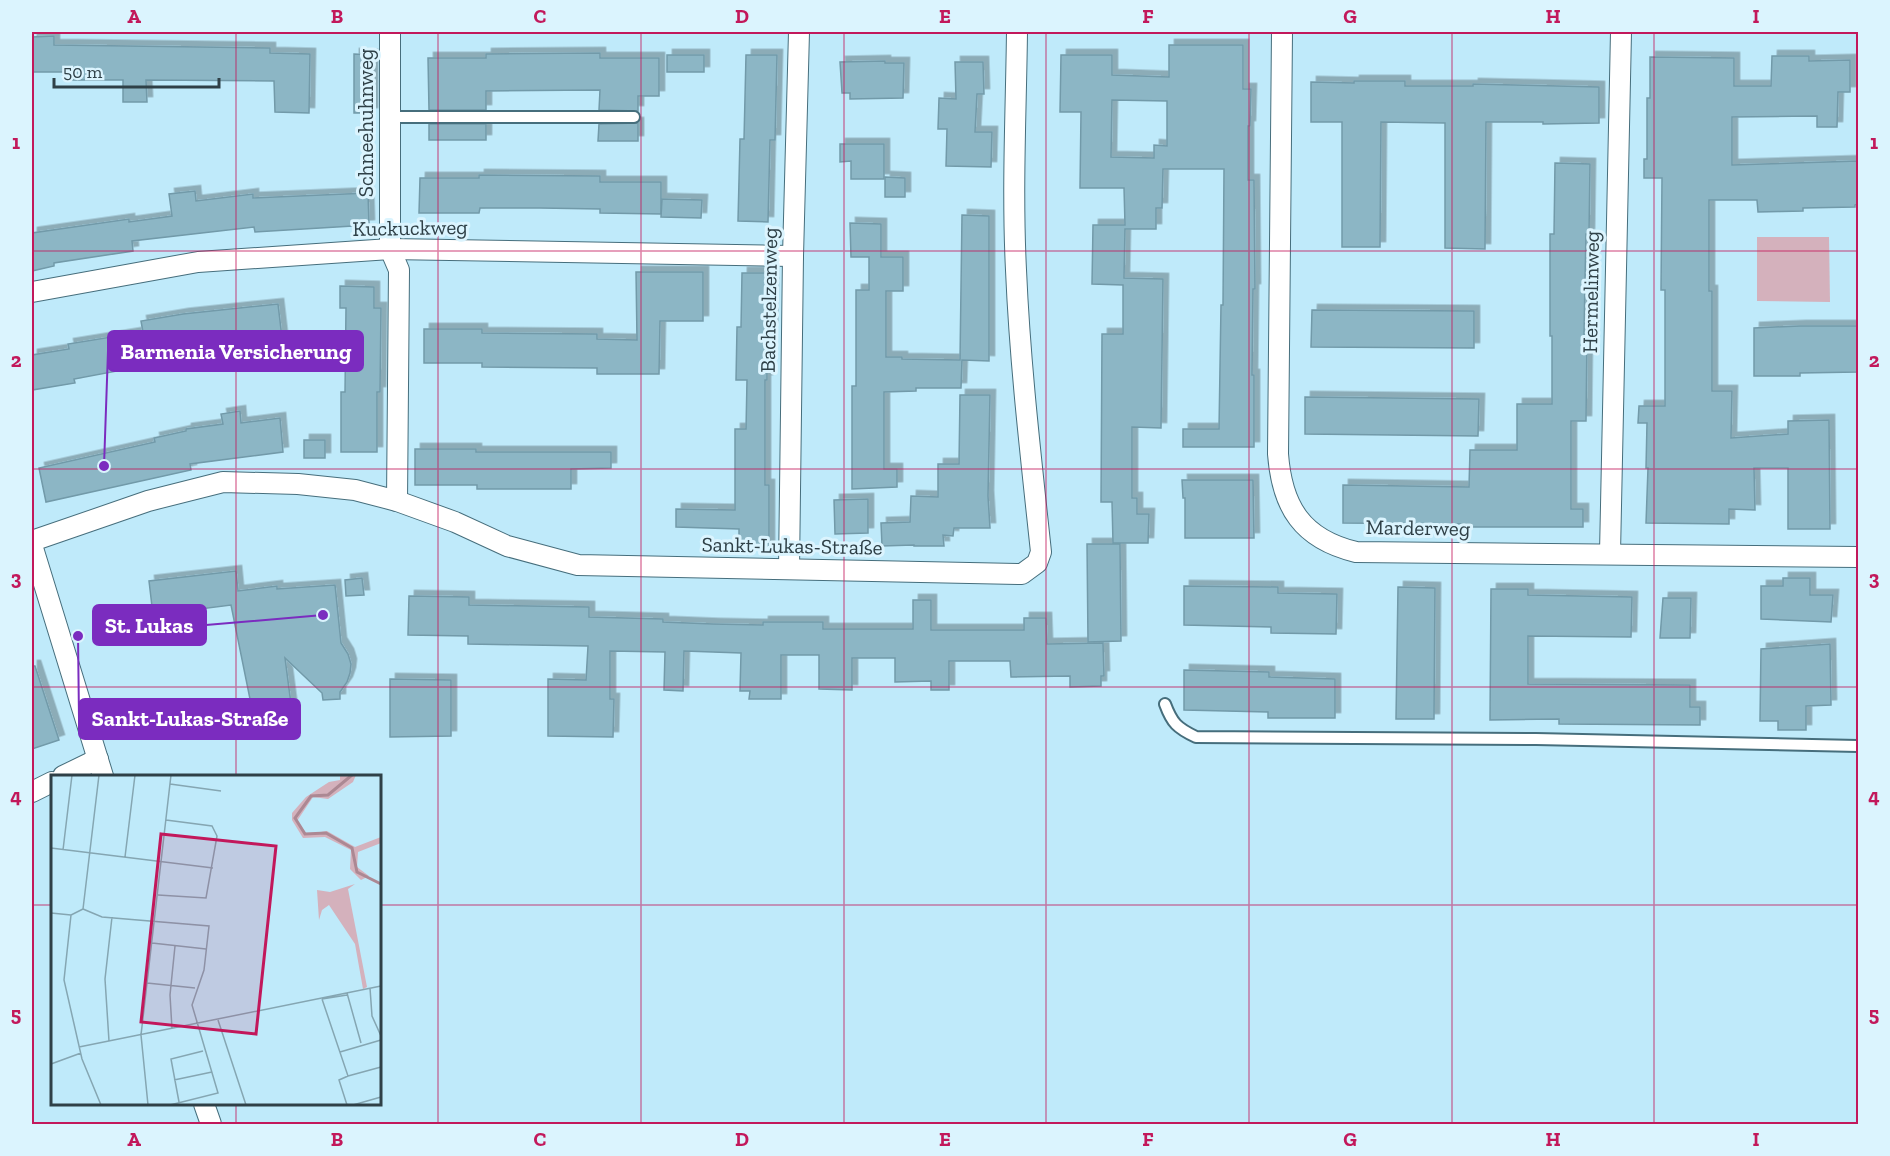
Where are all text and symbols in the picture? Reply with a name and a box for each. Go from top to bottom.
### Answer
text: A [127,4,141,28]
text: B [331,4,343,28]
text: C [534,4,547,28]
text: D [735,4,749,28]
text: E [939,4,951,28]
text: F [1142,4,1154,28]
text: G [1343,4,1357,28]
text: H [1545,4,1561,28]
text: I [1752,4,1760,28]
street label: Schneehuhnweg [353,48,378,197]
scale bar [54,51,219,89]
text: 50 m [63,61,103,83]
text: 1 [12,130,20,154]
text: 1 [1870,130,1878,154]
street label: Kuckuckweg [352,214,468,241]
street label: Bachstelzenweg [755,227,782,373]
street label: Hermelinweg [1577,230,1604,353]
callout: Barmenia Versicherung [108,331,363,371]
text: Barmenia Versicherung [121,338,352,365]
text: 2 [11,348,22,372]
text: 2 [1869,348,1880,372]
street label: Marderweg [1365,514,1471,541]
street label: Sankt-Lukas-Straße [701,531,883,560]
text: 3 [11,566,22,590]
text: 3 [1869,566,1880,590]
callout: St. Lukas [93,605,206,645]
text: St. Lukas [105,612,193,639]
callout: Sankt-Lukas-Straße [79,699,300,739]
text: Sankt-Lukas-Straße [92,705,289,732]
inset map [51,775,381,1105]
text: 4 [10,784,22,808]
text: 4 [1868,784,1880,808]
text: 5 [11,1002,21,1026]
text: 5 [1869,1002,1879,1026]
text: A [127,1127,141,1151]
text: B [331,1127,343,1151]
text: C [534,1127,547,1151]
text: D [735,1127,749,1151]
text: E [939,1127,951,1151]
text: F [1142,1127,1154,1151]
text: G [1343,1127,1357,1151]
text: H [1545,1127,1561,1151]
text: I [1752,1127,1760,1151]

